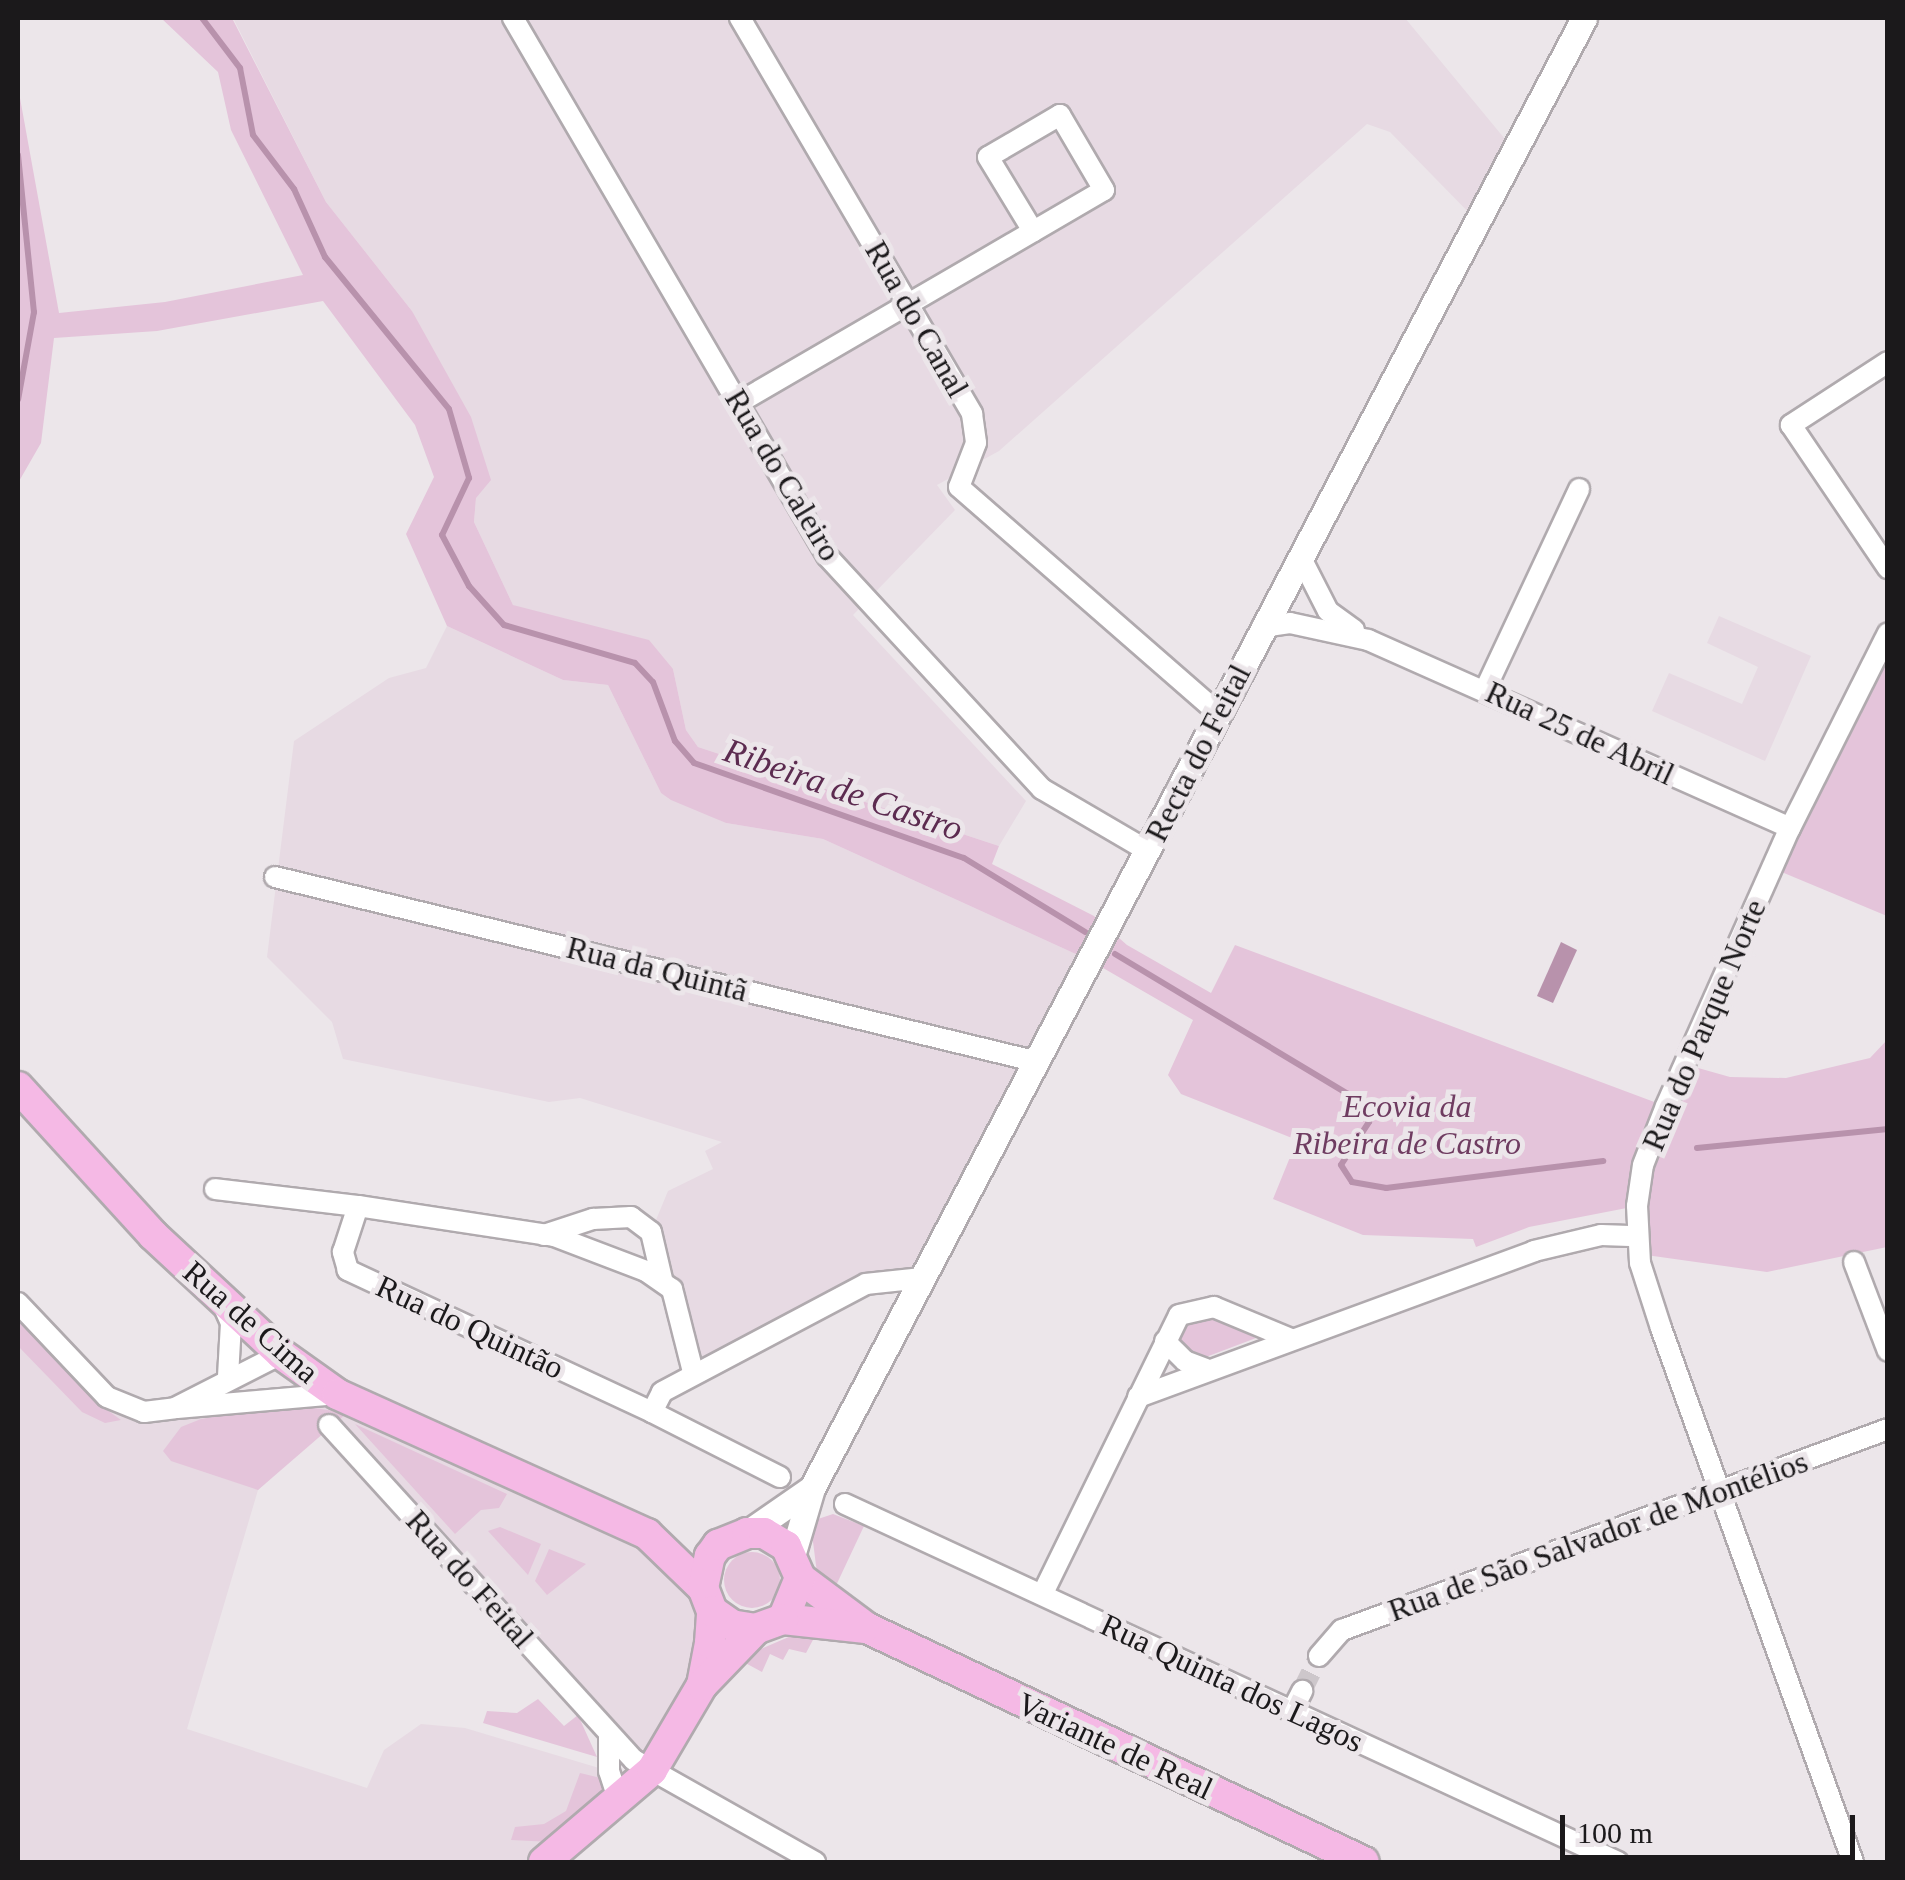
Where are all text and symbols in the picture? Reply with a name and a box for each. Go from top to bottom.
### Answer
street label: Rua do Canal [857,234,977,404]
street label: Rua do Caleiro [717,382,849,568]
street label: Recta do Feital [1137,658,1259,848]
street label: Rua 25 de Abril [1479,672,1681,794]
water label: Ribeira de Castro [718,730,968,850]
street label: Rua do Parque Norte [1634,894,1774,1156]
street label: Rua da Quintã [563,928,751,1010]
park label: Ecovia da Ribeira de Castro [1293,1088,1521,1163]
street label: Rua de Cima [175,1253,327,1391]
street label: Rua do Quintão [370,1267,570,1387]
street label: Rua de São Salvador de Montélios [1383,1442,1813,1630]
street label: Rua do Feital [398,1502,542,1656]
street label: Rua Quinta dos Lagos [1095,1605,1369,1761]
street label: Variante de Real [1011,1684,1219,1808]
scale bar [1565,1795,1860,1857]
text: 100 m [1577,1816,1653,1849]

